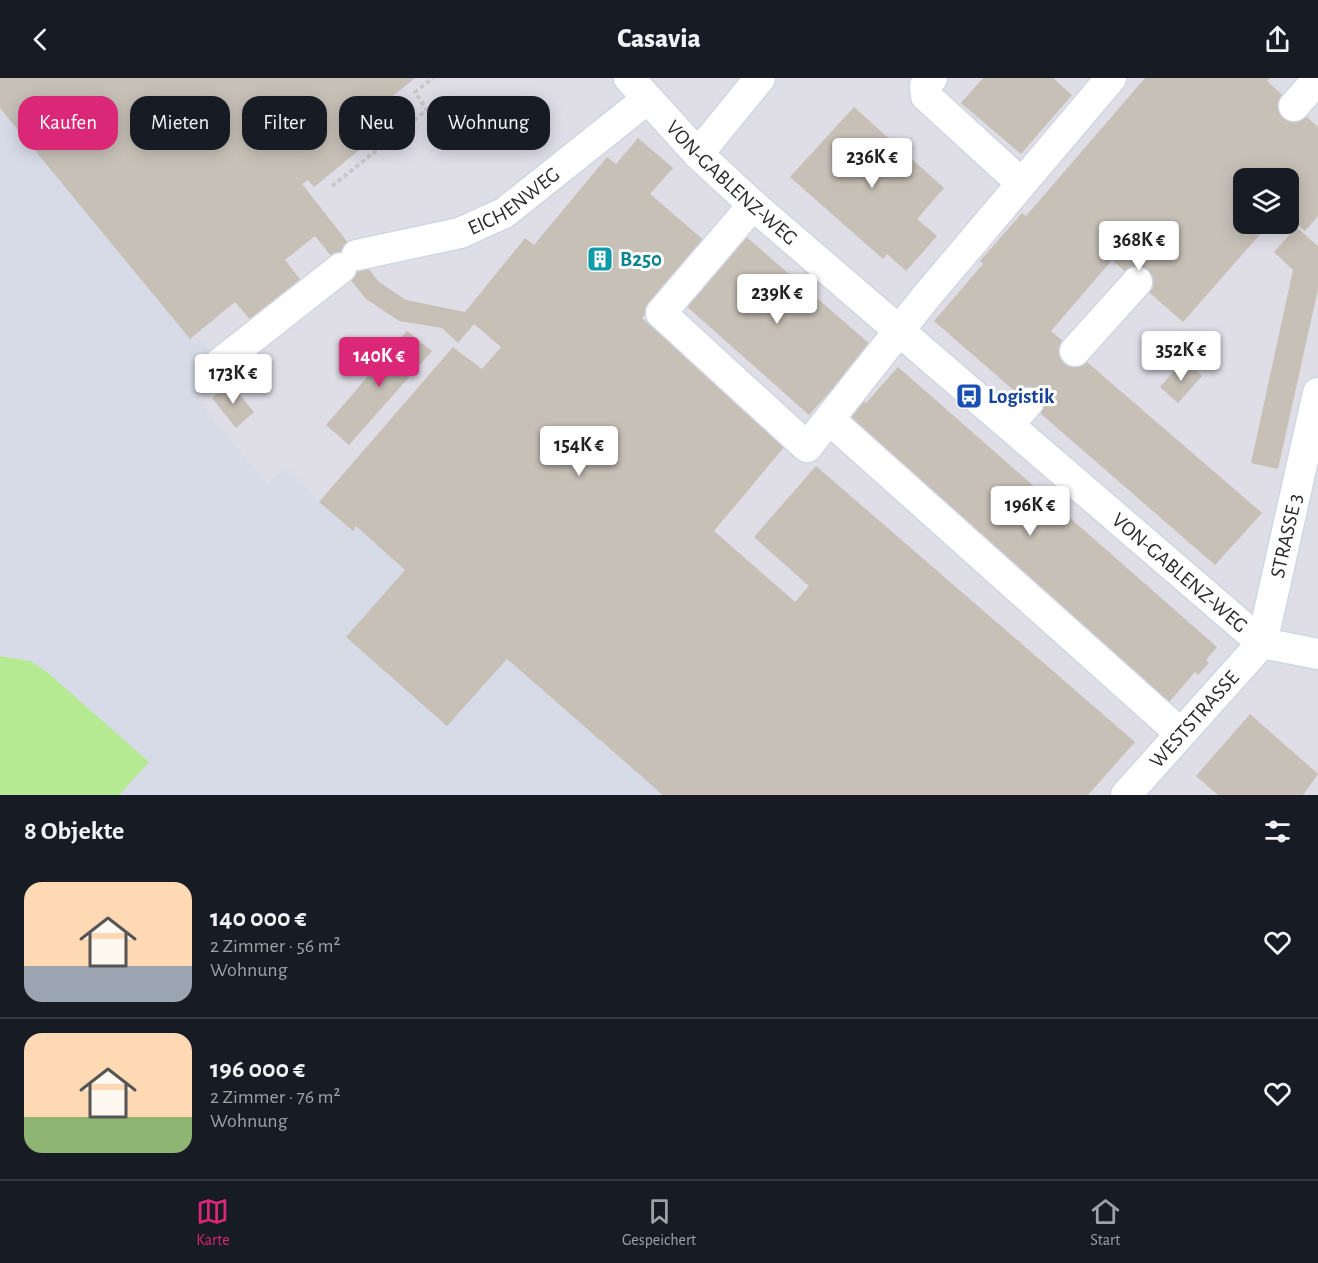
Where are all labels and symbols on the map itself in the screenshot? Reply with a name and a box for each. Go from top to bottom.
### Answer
street label: VON-GABLENZ-WEG [662,117,801,249]
pin: 236K € [823,138,921,189]
street label: EICHENWEG [465,163,564,239]
pin: 368K € [1090,221,1188,272]
building icon: B250 [585,244,615,274]
place label: B250 [620,249,662,270]
pin: 239K € [728,274,826,325]
pin: 352K € [1132,331,1230,382]
pin: 140K € [330,337,428,388]
pin: 173K € [184,354,282,405]
bus stop icon: Logistik [954,381,984,411]
place label: Logistik [988,386,1055,407]
pin: 154K € [530,426,628,477]
pin: 196K € [981,486,1079,537]
street label: STRASSE 3 [1267,492,1306,580]
street label: VON-GABLENZ-WEG [1108,509,1251,637]
street label: WESTSTRASSE [1146,667,1243,772]

